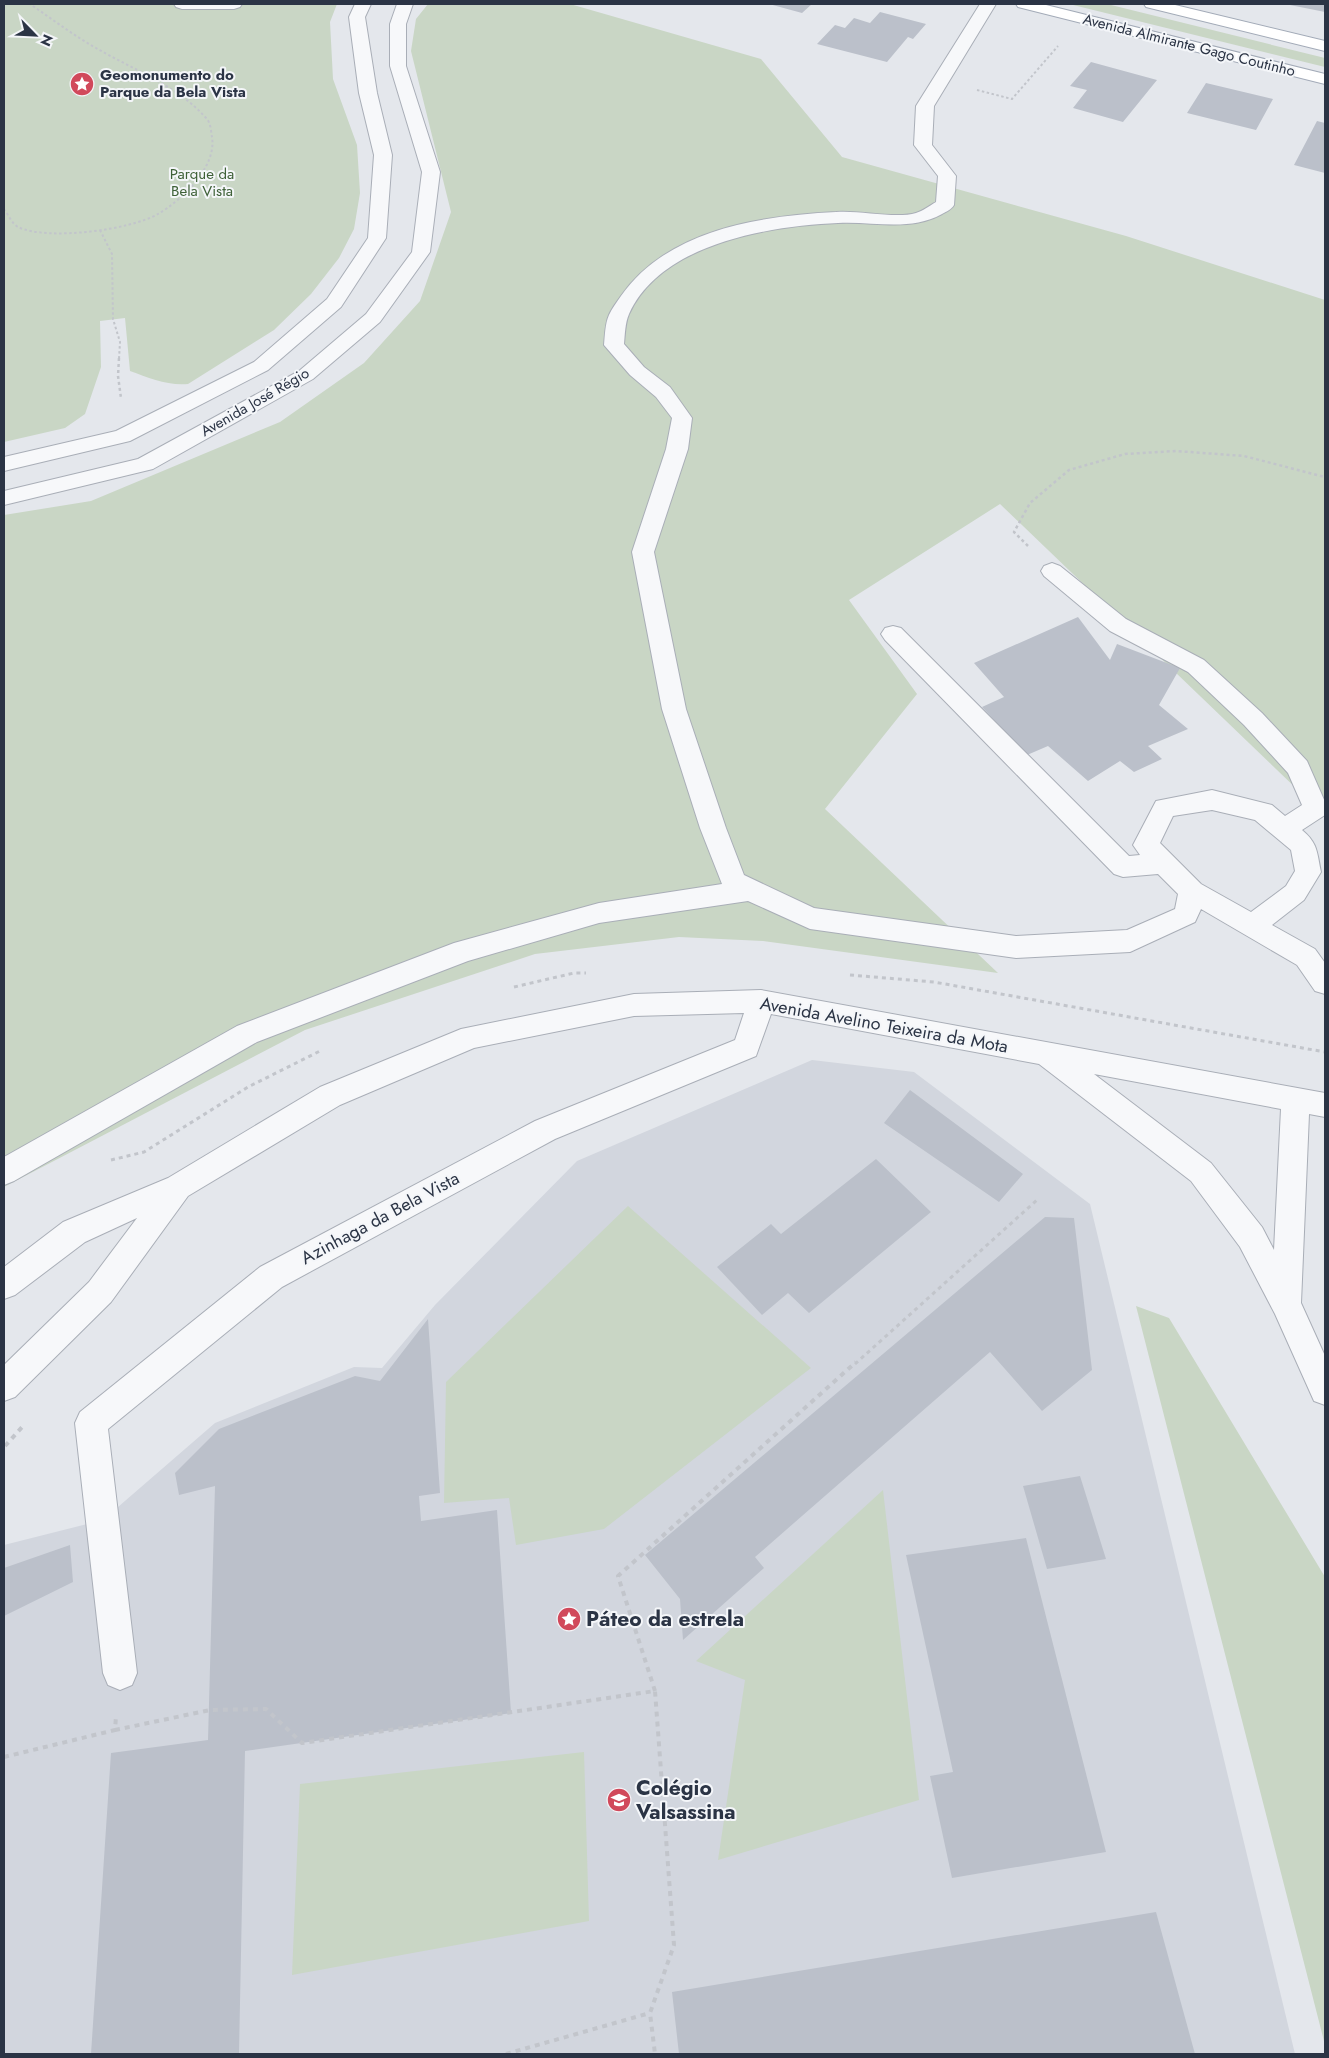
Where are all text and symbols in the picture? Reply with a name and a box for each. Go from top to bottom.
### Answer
street label: Avenida Almirante Gago Coutinho [1080,8,1298,82]
north arrow [10,10,60,60]
text: N [35,31,58,49]
place label: Geomonumento do Parque da Bela Vista [100,64,246,103]
place icon: Geomonumento do Parque da Bela Vista [69,71,95,97]
park label: Parque da Bela Vista [170,163,234,202]
street label: Avenida José Régio [197,362,313,442]
street label: Avenida Avelino Teixeira da Mota [758,990,1010,1060]
street label: Azinhaga da Bela Vista [296,1165,464,1271]
place label: Páteo da estrela [586,1604,744,1634]
place icon: Páteo da estrela [556,1606,582,1632]
place label: Colégio Valsassina [635,1773,736,1827]
school or university icon: Colégio Valsassina [606,1787,632,1813]

